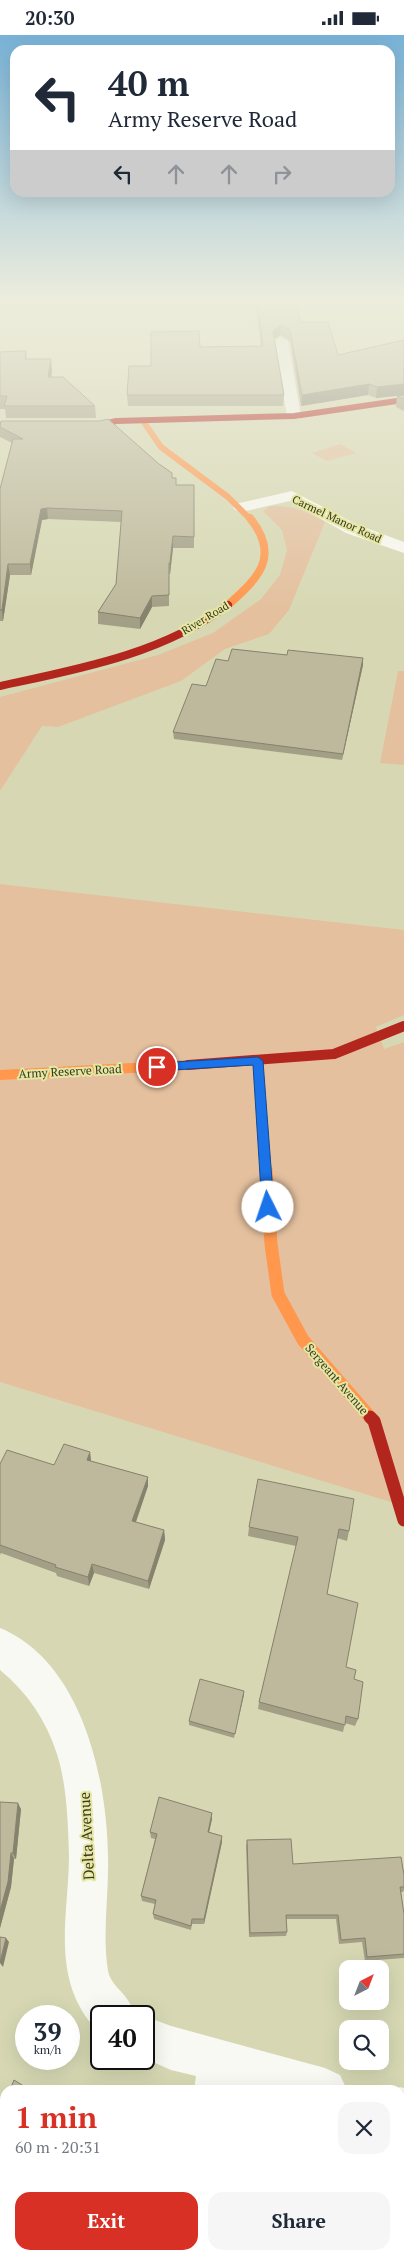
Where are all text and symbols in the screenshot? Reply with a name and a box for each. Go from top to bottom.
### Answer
text: 20:30 [25,5,74,30]
text: 40 m [108,60,189,106]
icon: left [25,65,90,130]
text: Army Reserve Road [108,104,297,133]
icon: left [109,160,137,188]
icon: ahead [162,160,190,188]
icon: ahead [215,160,243,188]
icon: right [268,160,296,188]
street label: Carmel Manor Road [290,492,384,546]
street label: River Road [179,598,231,638]
pin [136,1046,178,1088]
icon: arrive [143,1053,171,1081]
street label: Army Reserve Road [18,1061,122,1081]
position arrow [241,1180,293,1232]
street label: Sergeant Avenue [302,1340,372,1418]
street label: Delta Avenue [74,1791,98,1881]
north arrow [339,1960,389,2010]
map controls [339,1960,389,2070]
speed limit sign: 40 [90,2005,155,2070]
text: 39 [33,2015,62,2048]
button: search [339,2020,389,2070]
text: km/h [34,2042,61,2057]
text: 1 min [15,2097,97,2137]
button: close [338,2102,390,2154]
text: 60 m · 20:31 [15,2136,101,2158]
button: Exit [15,2192,198,2250]
button: Share [208,2192,390,2250]

